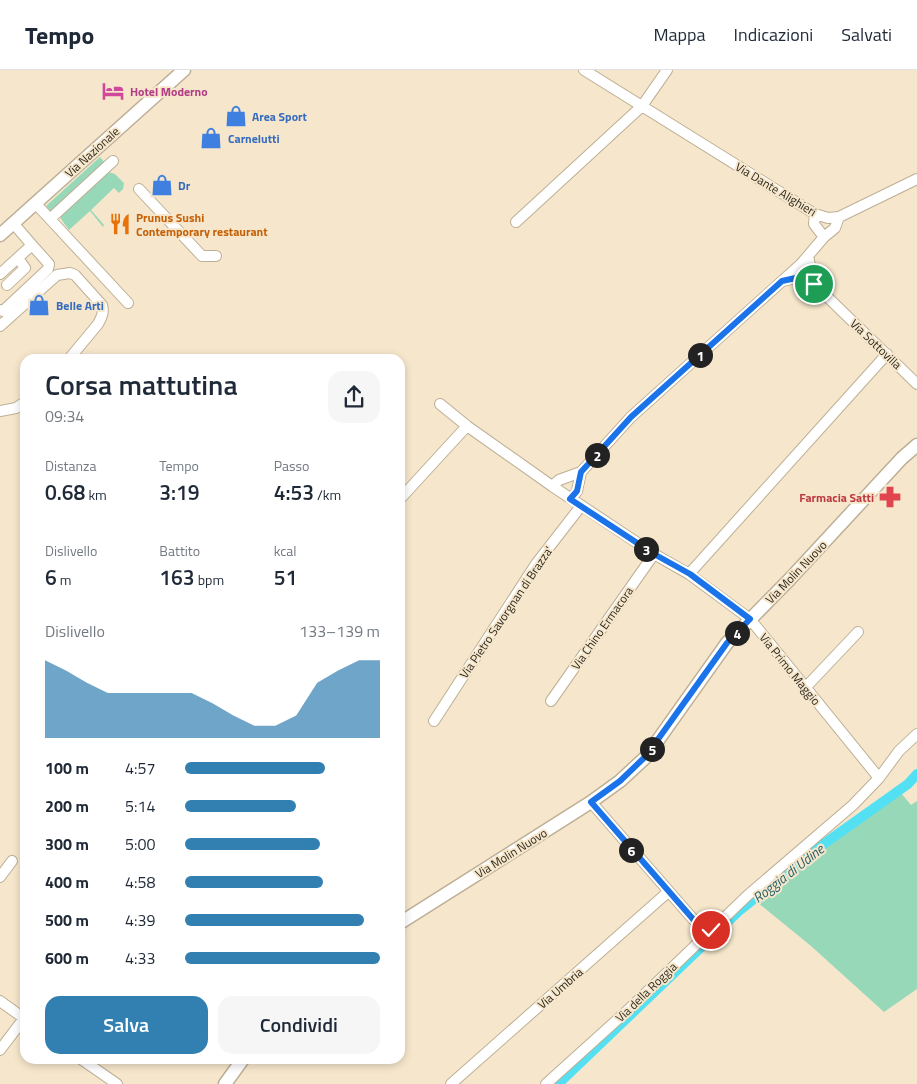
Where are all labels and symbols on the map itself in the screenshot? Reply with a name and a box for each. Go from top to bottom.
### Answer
hotel icon: Hotel Moderno [100,78,126,104]
place label: Hotel Moderno [130,82,208,101]
shop icon: Area Sport [223,103,249,129]
place label: Area Sport [252,107,307,126]
street label: Via Nazionale [60,122,124,182]
shop icon: Carnelutti [198,125,224,151]
place label: Carnelutti [228,129,280,148]
street label: Via Dante Alighieri [732,157,820,221]
shop icon: Dr [149,172,175,198]
place label: Dr [178,176,191,195]
place label: Prunus Sushi Contemporary restaurant [136,208,268,241]
restaurant icon: Prunus Sushi Contemporary restaurant [107,211,133,237]
pin [793,263,835,305]
shop icon: Belle Arti [26,292,52,318]
place label: Belle Arti [56,296,104,315]
street label: Via Sottovilla [846,314,906,374]
pin: 1 [688,342,712,368]
pin: 2 [584,442,610,468]
pharmacy icon: Farmacia Satti [877,484,903,510]
place label: Farmacia Satti [799,488,874,507]
pin: 3 [634,536,658,562]
street label: Via Molin Nuovo [761,536,831,608]
street label: Via Pietro Savorgnan di Brazza' [454,542,558,682]
street label: Via Chino Ermacora [566,583,638,673]
pin: 4 [724,620,750,646]
street label: Via Primo Maggio [755,629,825,709]
pin: 5 [640,736,664,762]
street label: Via Molin Nuovo [471,823,551,883]
water label: Roggia di Udine [748,837,829,908]
pin: 6 [618,838,644,862]
pin [690,909,732,951]
street label: Via della Roggia [611,958,681,1026]
street label: Via Umbria [533,963,587,1013]

